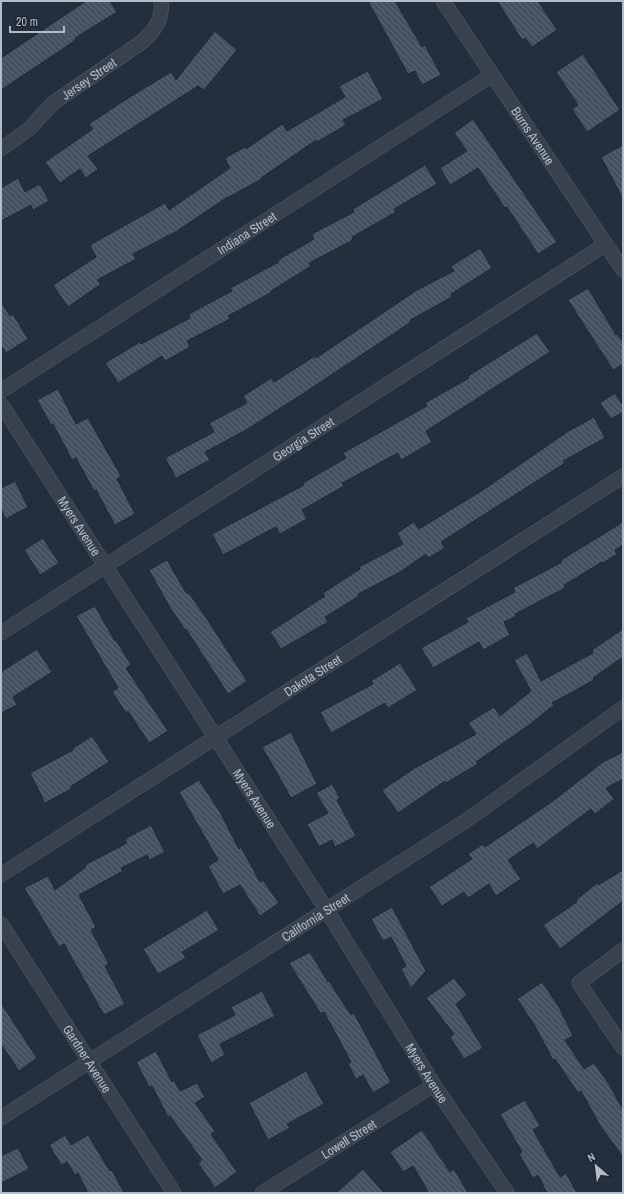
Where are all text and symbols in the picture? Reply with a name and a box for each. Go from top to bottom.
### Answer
scale bar [10,8,64,34]
text: 20 m [16,14,38,30]
street label: Jersey Street [58,54,119,103]
street label: Burns Avenue [508,103,559,168]
street label: Indiana Street [214,208,279,258]
street label: Georgia Street [269,413,337,465]
street label: Myers Avenue [54,493,105,559]
street label: Dakota Street [280,650,345,700]
street label: Myers Avenue [229,765,280,831]
street label: California Street [278,889,353,945]
street label: Gardner Avenue [59,1021,116,1096]
street label: Myers Avenue [402,1040,452,1106]
street label: Lowell Street [318,1115,379,1162]
north arrow [576,1146,616,1186]
text: N [585,1149,597,1165]

